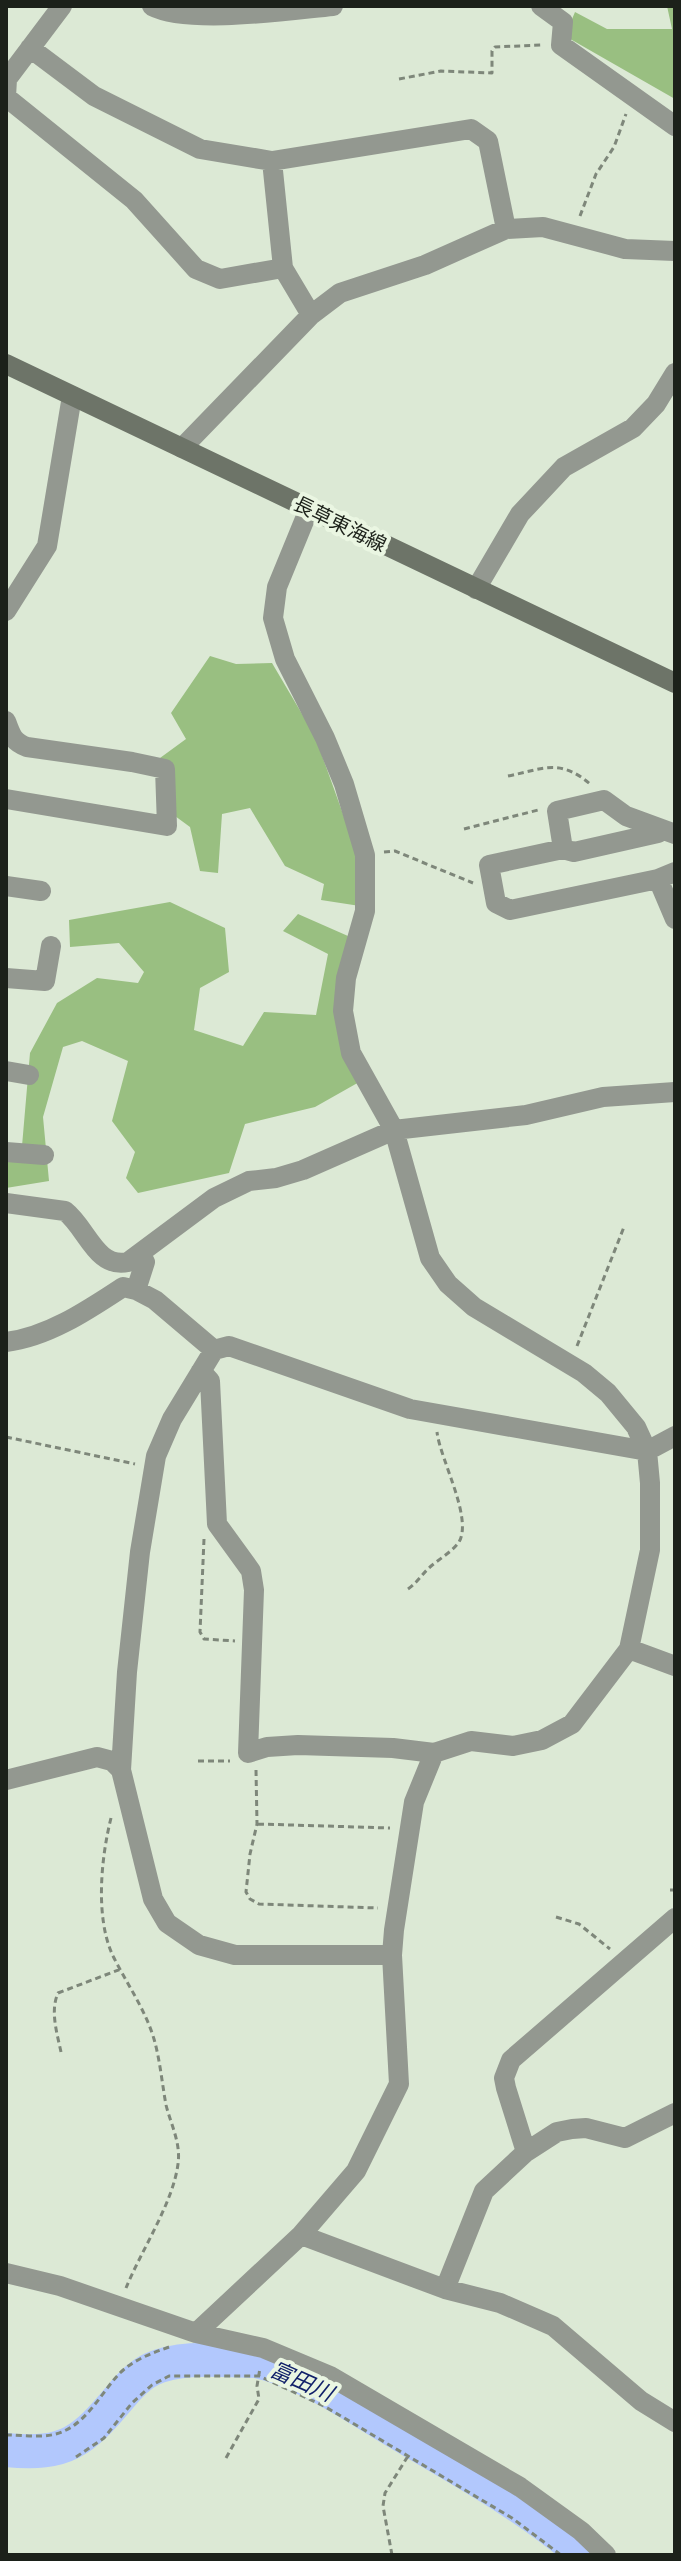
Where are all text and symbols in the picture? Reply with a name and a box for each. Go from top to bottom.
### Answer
street label: 長草東海線 [290,491,390,556]
water label: 富田川 [267,2356,339,2406]

